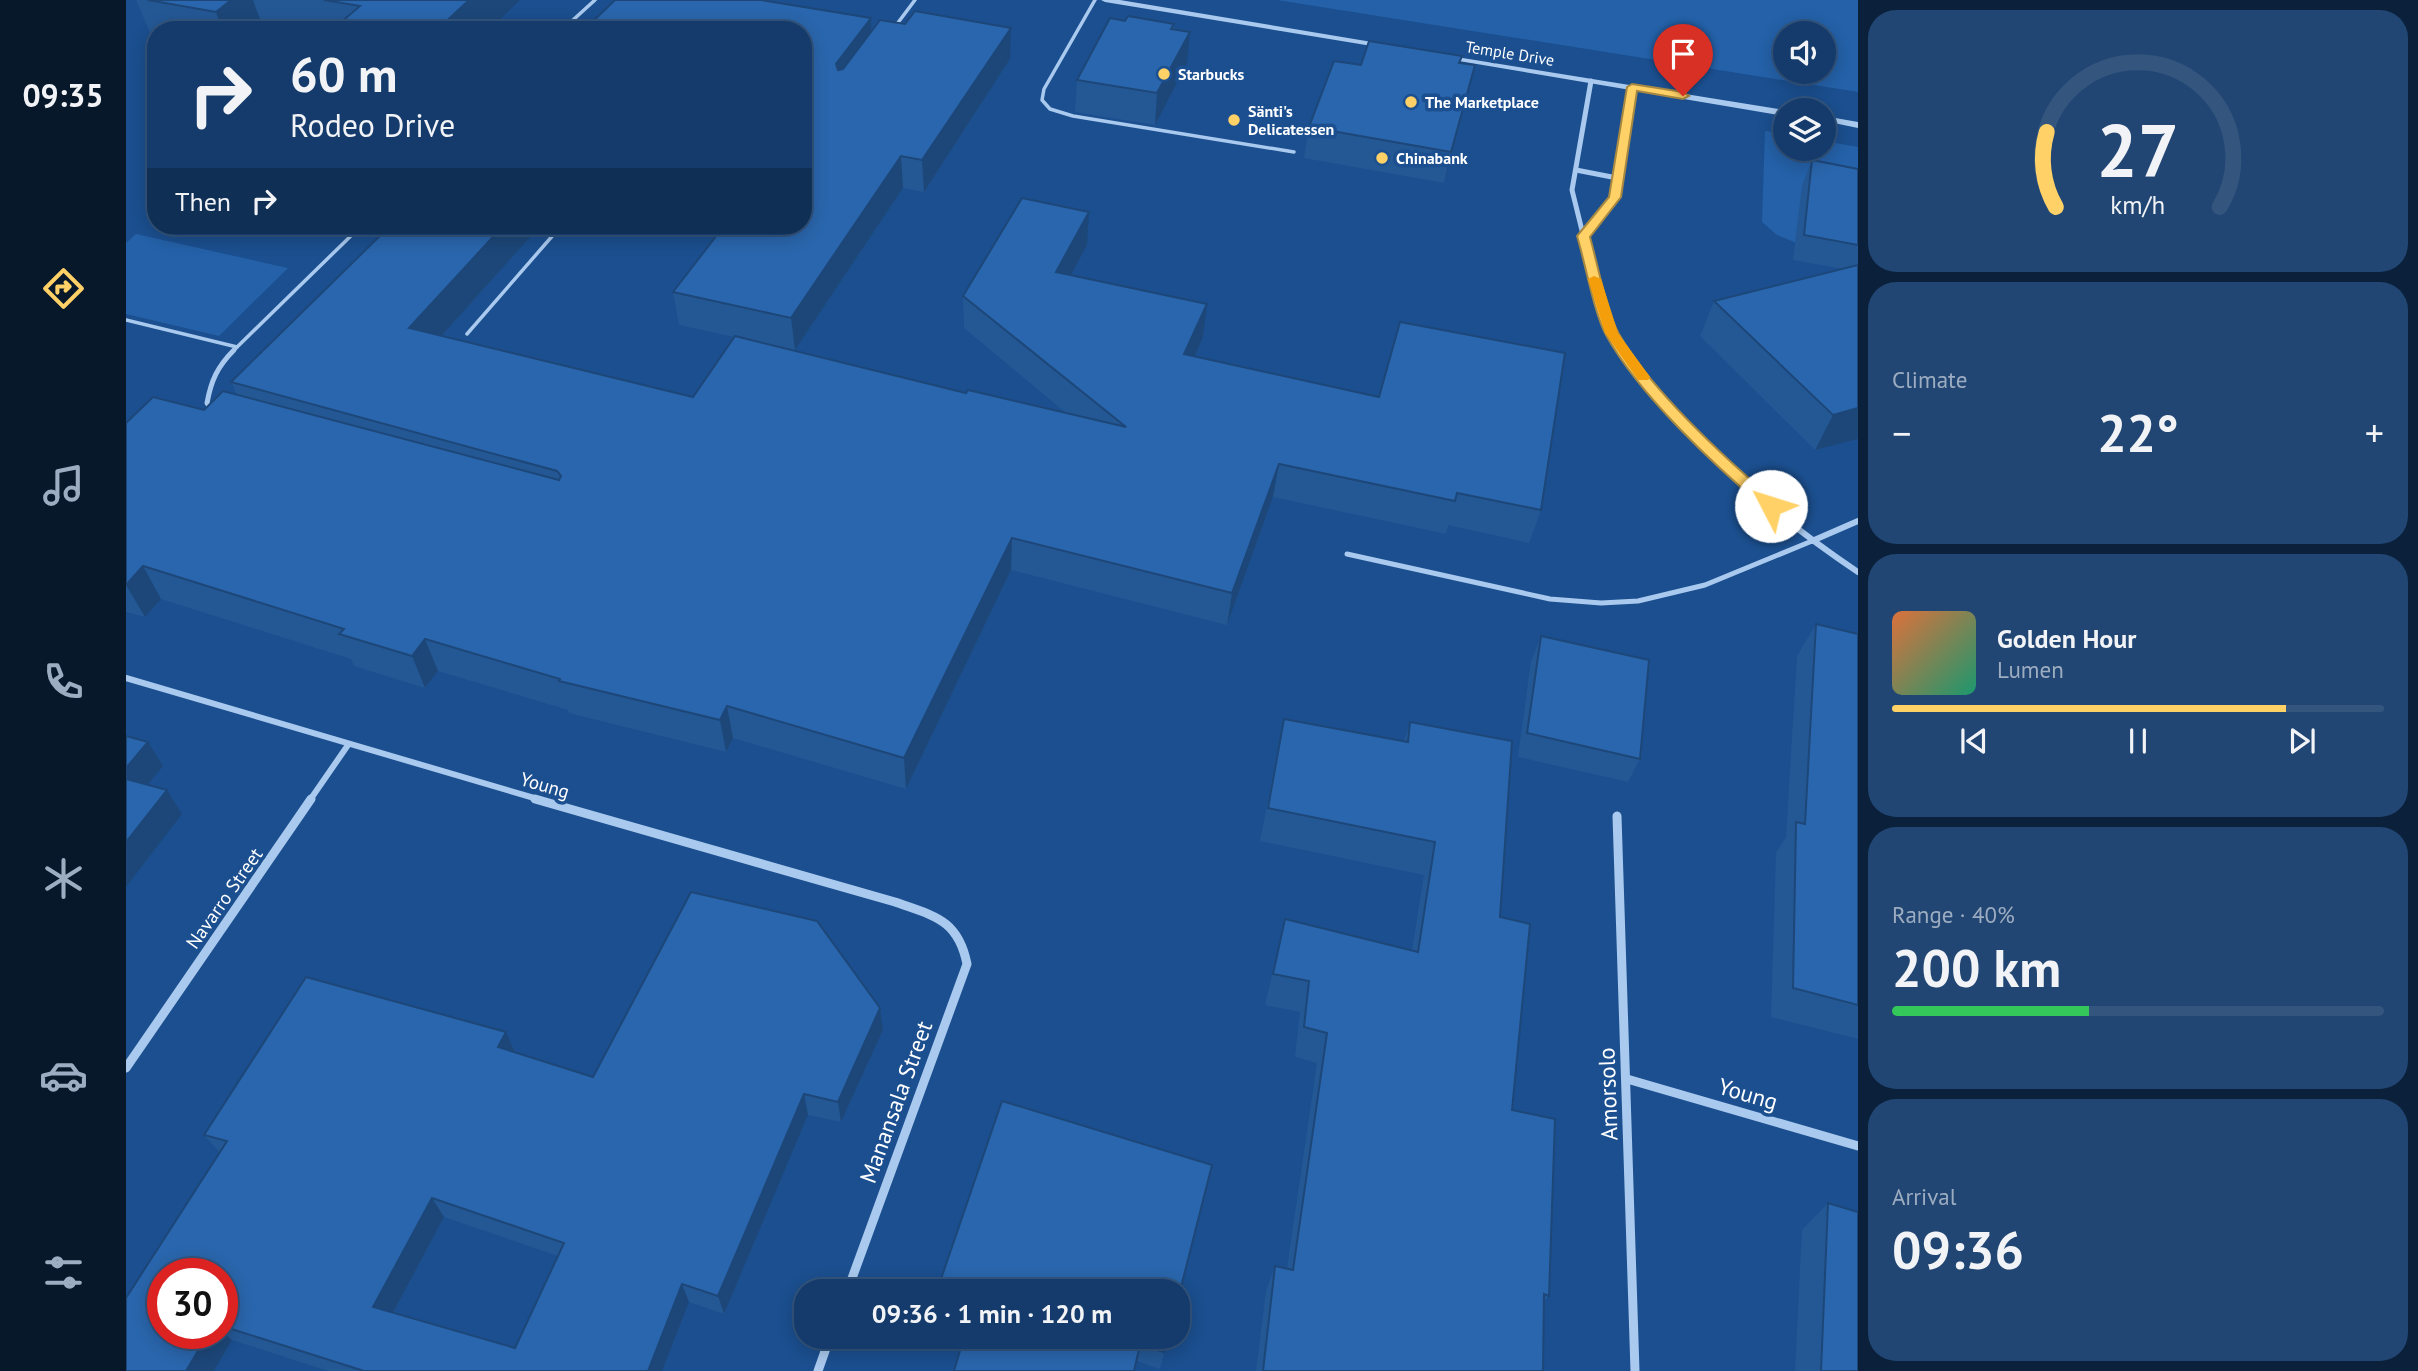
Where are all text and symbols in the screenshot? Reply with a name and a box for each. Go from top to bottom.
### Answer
map controls [1773,21,1836,161]
button: sound [1773,21,1836,84]
pin [1653,24,1713,96]
icon: arrive [1664,35,1702,73]
street label: Temple Drive [1464,36,1556,70]
text: 60 m [290,42,397,106]
icon: right [175,49,266,140]
place label: Starbucks [1178,64,1245,84]
marker: Starbucks [1156,66,1172,82]
text: 09:35 [22,74,104,116]
place label: The Marketplace [1425,92,1539,112]
marker: The Marketplace [1403,94,1419,110]
button: layers [1773,98,1836,161]
place label: Sänti's Delicatessen [1248,101,1334,139]
text: 27 [2097,103,2179,197]
text: Rodeo Drive [290,104,455,146]
marker: Sänti's Delicatessen [1226,112,1242,128]
place label: Chinabank [1396,148,1468,168]
marker: Chinabank [1374,150,1390,166]
icon: right [245,182,283,220]
text: Then [175,185,231,218]
text: km/h [2111,189,2165,221]
icon: directions [39,264,88,313]
text: Climate [1892,365,1967,394]
text: 22° [2097,399,2179,466]
text: − [1892,408,1911,457]
text: + [2365,408,2384,457]
icon: music [39,461,88,510]
position arrow [1734,469,1808,543]
text: Golden Hour [1997,622,2136,655]
text: Lumen [1997,655,2064,684]
icon: phone [39,657,88,706]
icon: previous [1955,722,1993,760]
icon: pause [2119,722,2157,760]
icon: next [2283,722,2321,760]
street label: Young [518,767,572,803]
street label: Navarro Street [180,843,268,953]
icon: climate [39,854,88,903]
text: Range · 40% [1892,900,2015,929]
text: 200 km [1892,934,2061,1001]
street label: Manansala Street [853,1017,938,1187]
street label: Amorsolo [1591,1047,1624,1141]
icon: car [39,1051,88,1100]
street label: Young [1715,1071,1781,1116]
text: Arrival [1892,1182,1956,1211]
text: 09:36 [1892,1216,2024,1283]
icon: filters [39,1248,88,1297]
speed limit sign: 30 [147,1258,238,1349]
text: 09:36 · 1 min · 120 m [872,1297,1112,1330]

